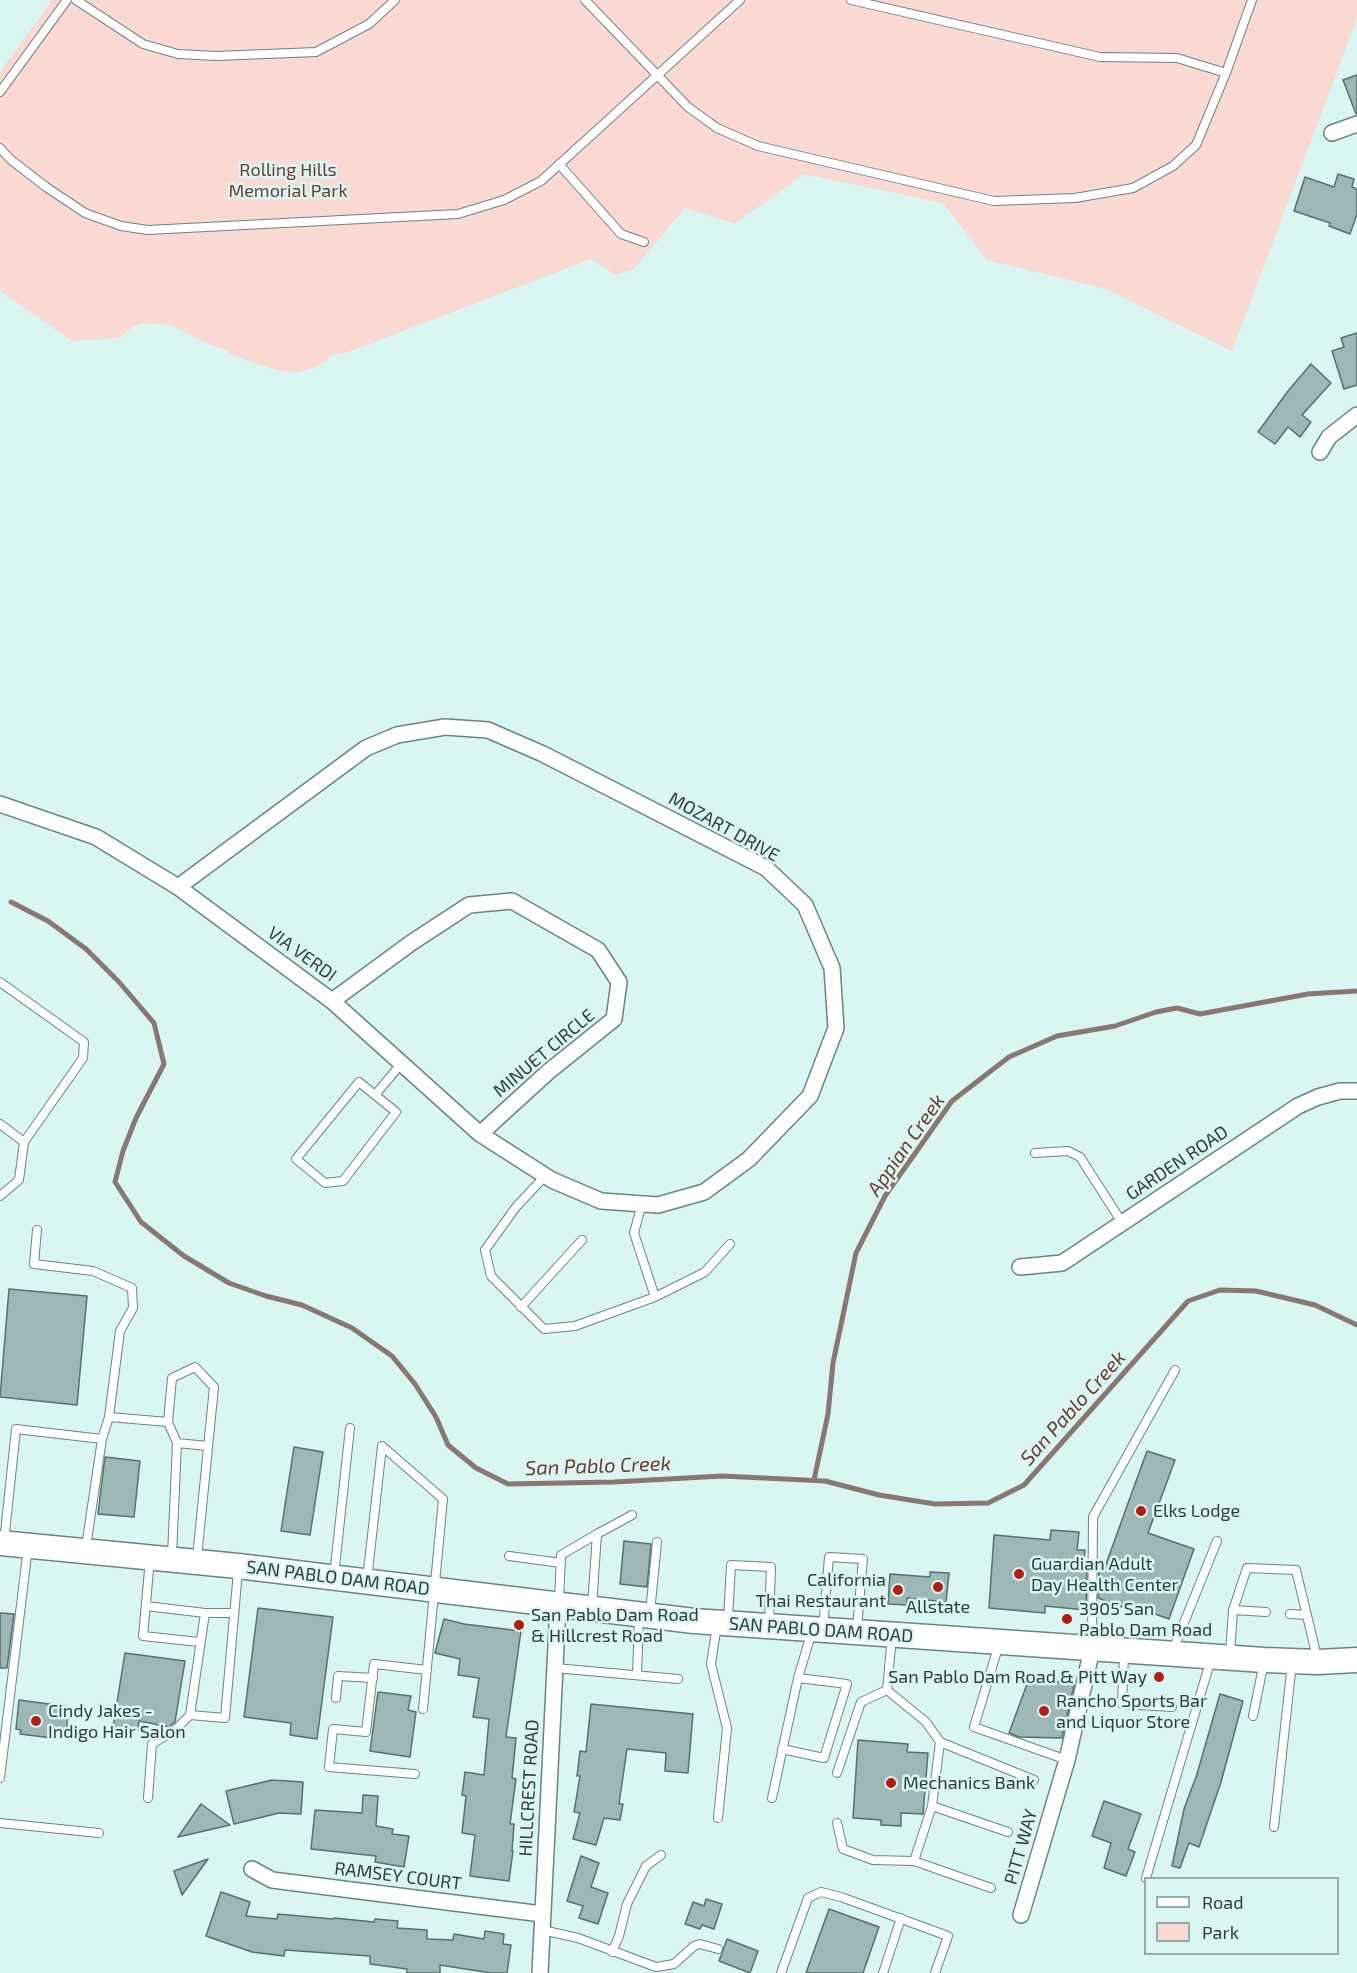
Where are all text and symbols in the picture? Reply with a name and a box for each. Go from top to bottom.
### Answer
park label: Rolling Hills Memorial Park [228,159,348,201]
street label: MOZART DRIVE [665,788,783,866]
street label: VIA VERDI [263,922,341,986]
street label: MINUET CIRCLE [489,1004,599,1102]
water label: Appian Creek [862,1089,950,1201]
street label: GARDEN ROAD [1122,1121,1232,1205]
water label: San Pablo Creek [1015,1346,1131,1470]
water label: San Pablo Creek [525,1451,671,1481]
place label: Elks Lodge [1153,1500,1240,1522]
marker: Elks Lodge [1134,1504,1148,1518]
place label: Guardian Adult Day Health Center [1031,1553,1179,1596]
street label: SAN PABLO DAM ROAD [245,1556,431,1600]
marker: Guardian Adult Day Health Center [1012,1567,1026,1581]
place label: California Thai Restaurant [755,1569,886,1612]
marker: Allstate [931,1580,945,1594]
marker: California Thai Restaurant [891,1583,905,1597]
place label: Allstate [906,1596,970,1618]
place label: 3905 San Pablo Dam Road [1079,1598,1212,1640]
place label: San Pablo Dam Road & Hillcrest Road [531,1604,699,1646]
marker: 3905 San Pablo Dam Road [1060,1612,1074,1626]
street label: SAN PABLO DAM ROAD [728,1613,914,1647]
marker: San Pablo Dam Road & Hillcrest Road [512,1618,526,1632]
place label: San Pablo Dam Road & Pitt Way [888,1666,1147,1688]
marker: San Pablo Dam Road & Pitt Way [1152,1670,1166,1684]
place label: Rancho Sports Bar and Liquor Store [1056,1690,1207,1732]
place label: Cindy Jakes - Indigo Hair Salon [48,1700,186,1742]
marker: Rancho Sports Bar and Liquor Store [1037,1704,1051,1718]
marker: Cindy Jakes - Indigo Hair Salon [29,1714,43,1728]
street label: HILLCREST ROAD [515,1719,543,1857]
place label: Mechanics Bank [903,1772,1035,1794]
marker: Mechanics Bank [884,1776,898,1790]
street label: PITT WAY [1000,1807,1042,1887]
street label: RAMSEY COURT [333,1857,463,1895]
legend [1144,1877,1339,1955]
text: Road [1202,1891,1243,1913]
text: Park [1202,1921,1239,1943]

